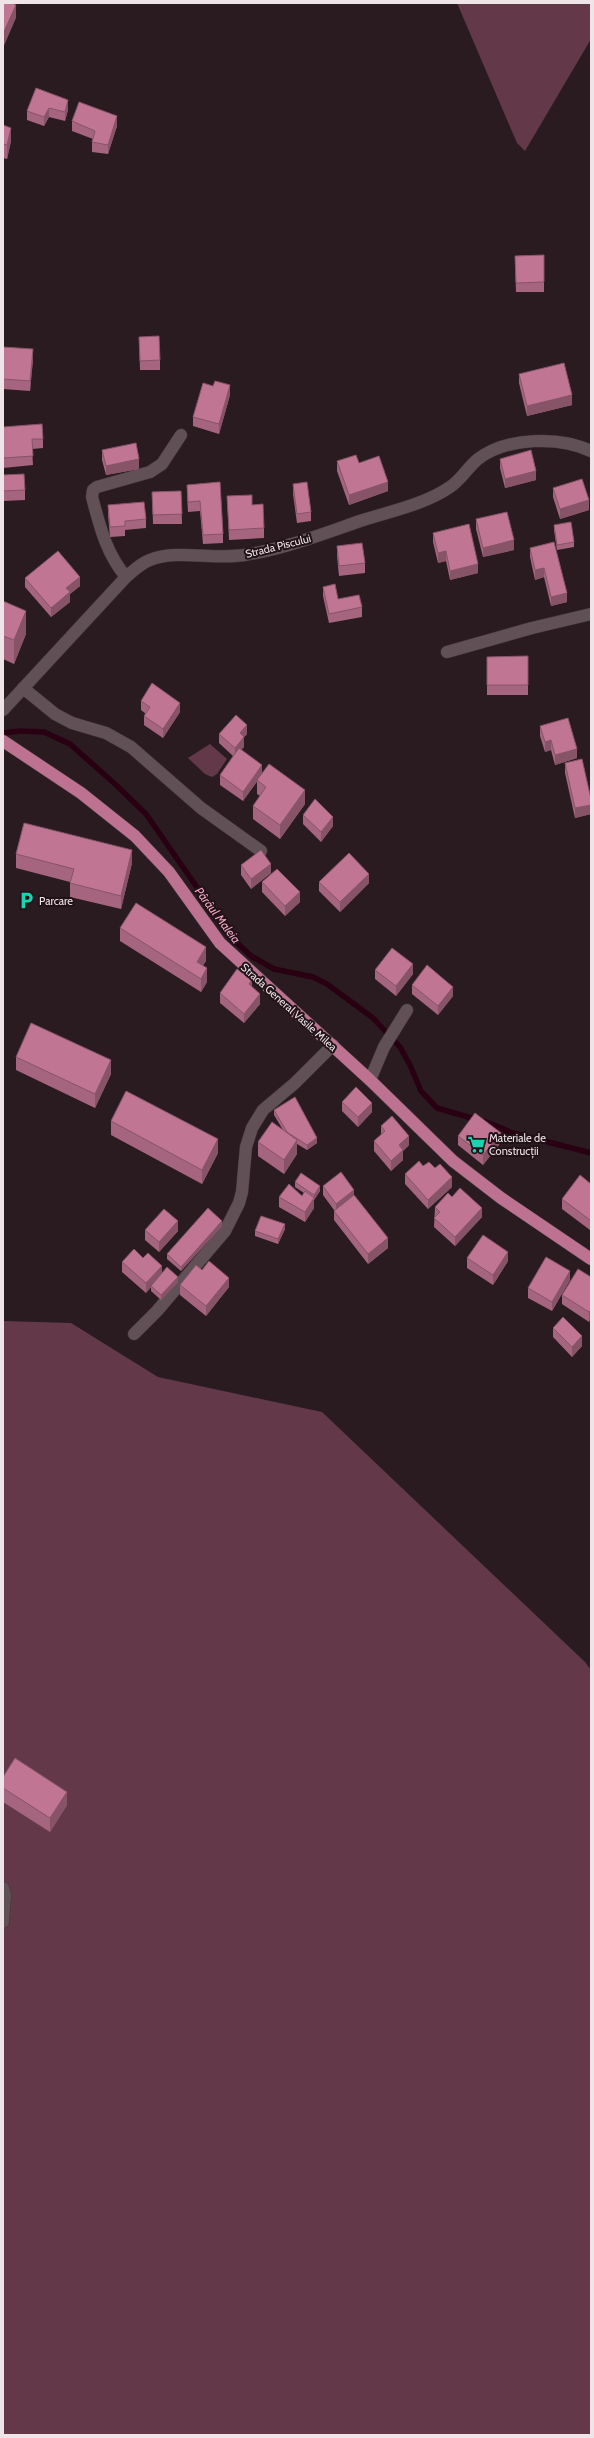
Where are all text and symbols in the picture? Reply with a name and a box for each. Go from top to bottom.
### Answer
street label: Strada Piscului [244,531,312,561]
water label: Pârâul Maleia [192,884,244,946]
parking icon: Parcare [16,891,36,911]
place label: Parcare [39,894,73,908]
street label: Strada General Vasile Milea [238,960,341,1054]
place label: Materiale de Construcții [489,1131,546,1159]
supermarket icon: Materiale de Construcții [466,1134,486,1154]

